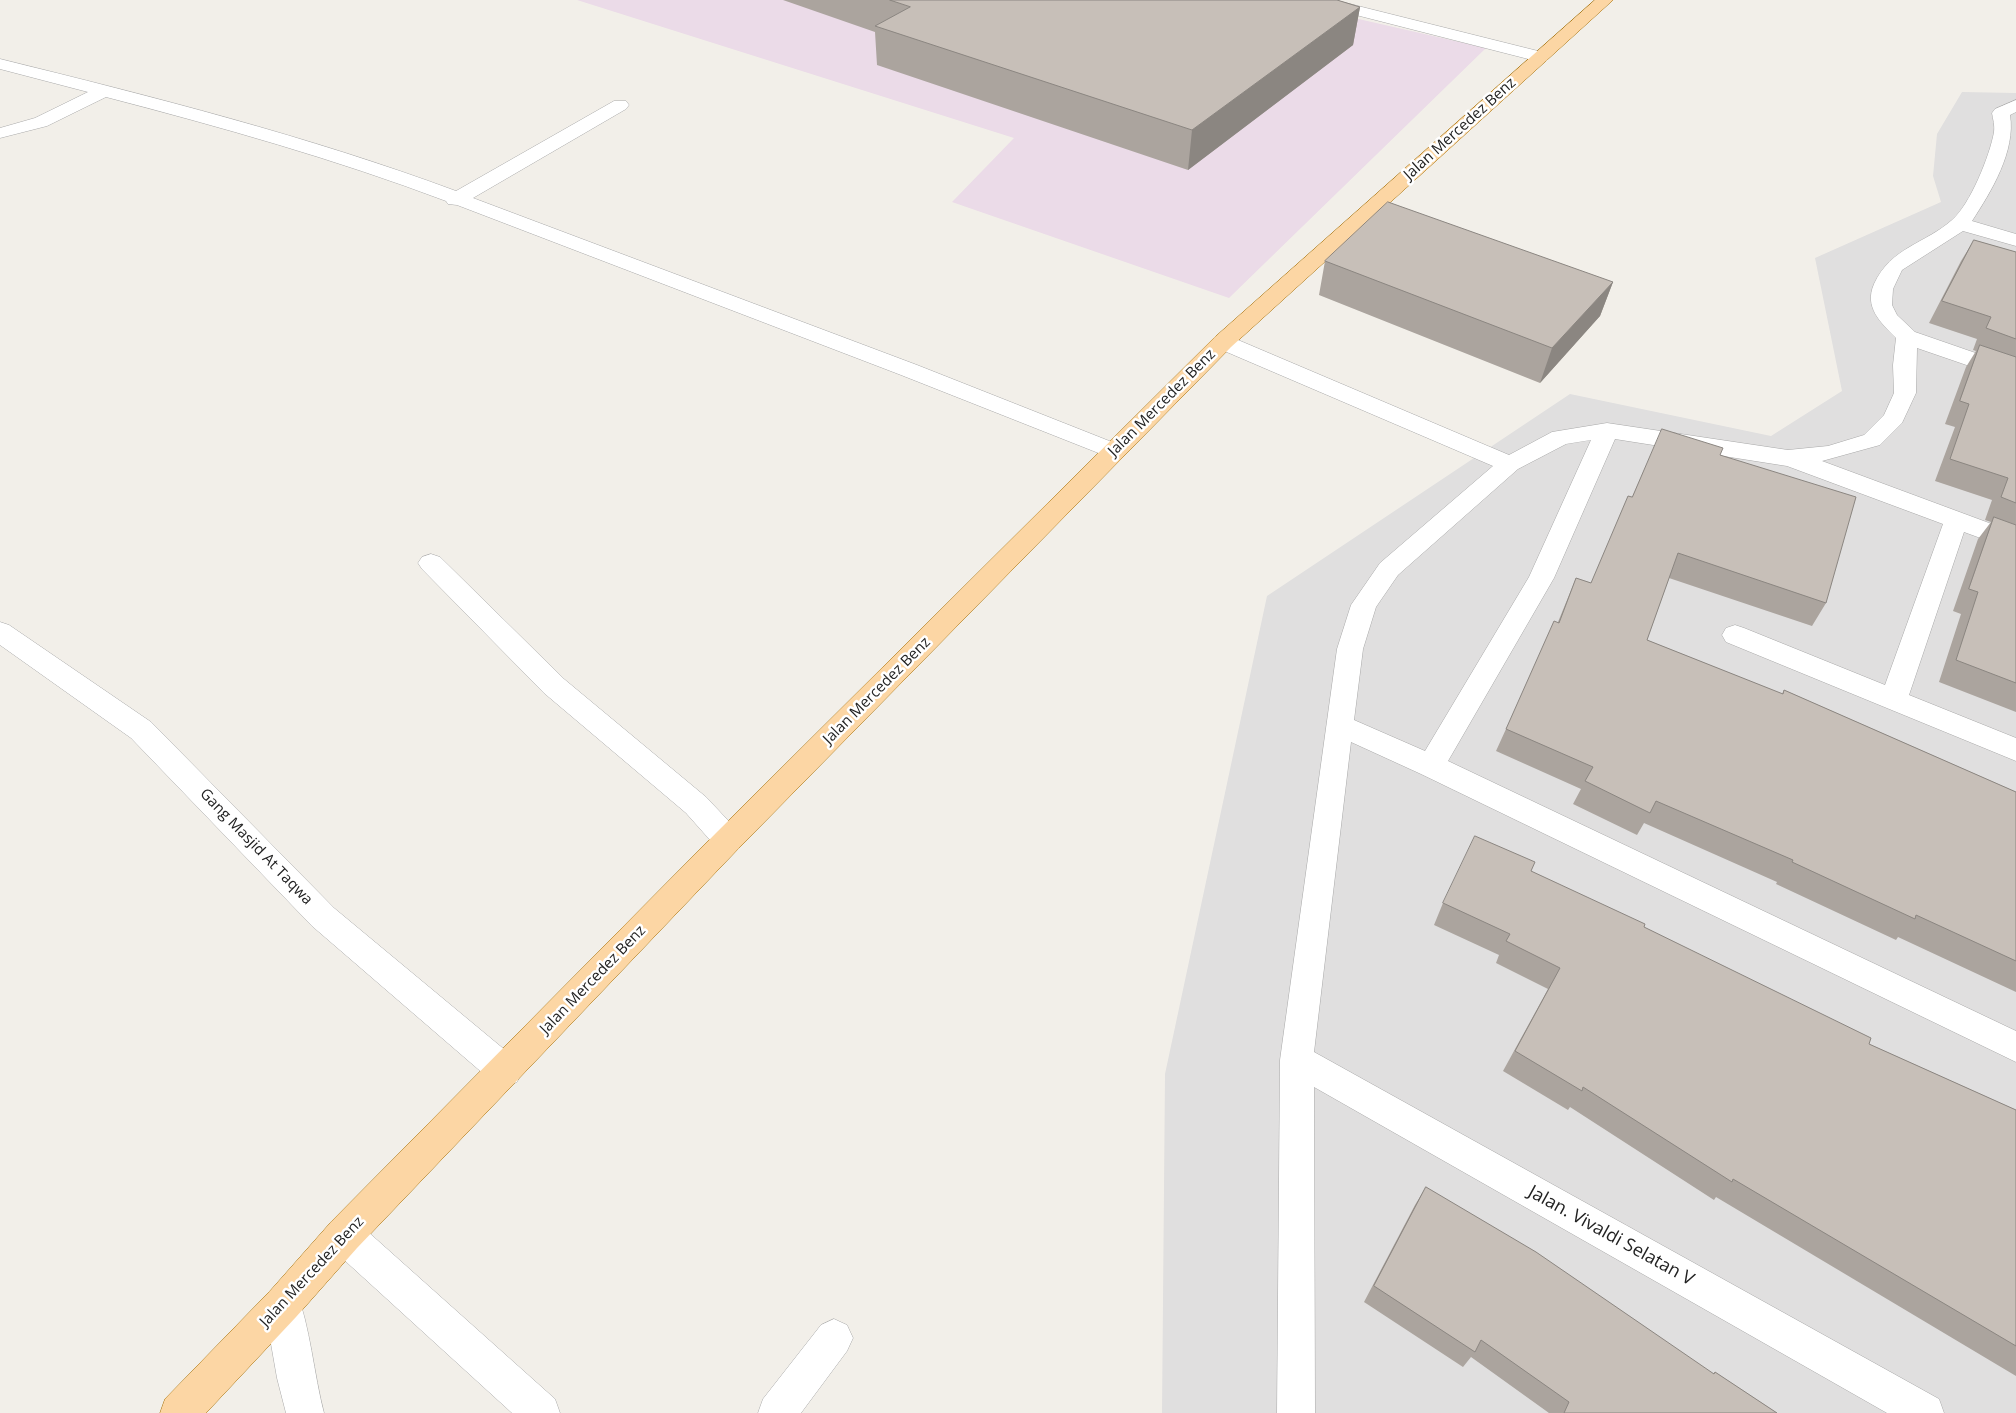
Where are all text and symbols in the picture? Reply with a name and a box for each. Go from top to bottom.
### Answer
street label: Jalan Mercedez Benz [1400,74,1520,184]
street label: Jalan Mercedez Benz [1105,346,1219,460]
street label: Jalan Mercedez Benz [820,634,934,748]
street label: Gang Masjid At Taqwa [196,785,316,909]
street label: Jalan Mercedez Benz [536,922,650,1038]
street label: Jalan. Vivaldi Selatan V [1524,1181,1698,1291]
street label: Jalan Mercedez Benz [256,1213,368,1331]

